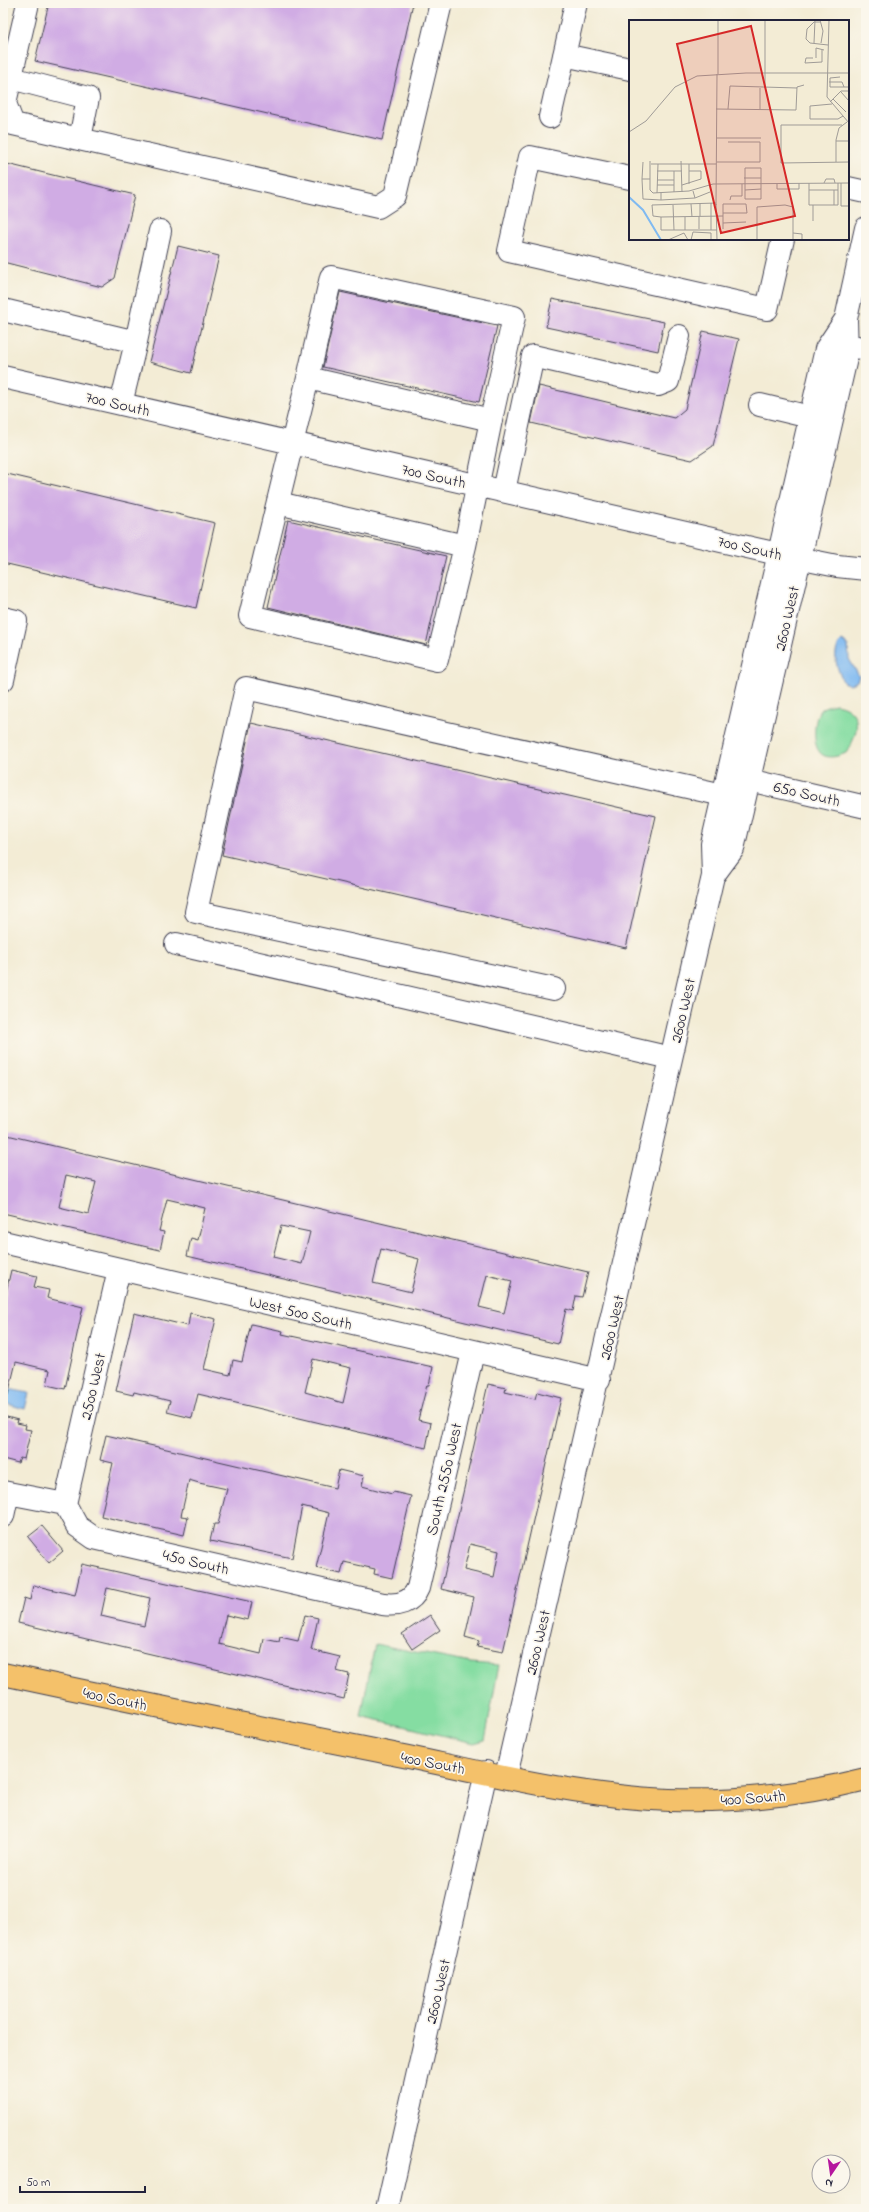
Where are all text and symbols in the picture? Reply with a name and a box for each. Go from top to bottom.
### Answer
inset map [629,20,849,240]
street label: 700 South [83,386,152,424]
street label: 700 South [399,458,468,496]
street label: 700 South [715,530,784,568]
street label: 2600 West [769,583,807,653]
street label: 650 South [771,776,842,814]
street label: 2600 West [665,975,703,1045]
street label: West 500 South [247,1290,354,1337]
street label: 2600 West [594,1292,632,1362]
street label: 2500 West [75,1350,113,1422]
street label: South 2550 West [420,1420,470,1538]
street label: 450 South [160,1544,231,1582]
street label: 2600 West [520,1607,558,1677]
street label: 400 South [80,1681,149,1718]
street label: 400 South [398,1746,467,1782]
street label: 400 South [720,1785,786,1813]
street label: 2600 West [420,1956,458,2026]
north arrow [811,2154,851,2194]
scale bar [20,2168,145,2194]
text: 50 m [26,2174,50,2192]
text: N [824,2174,834,2191]

